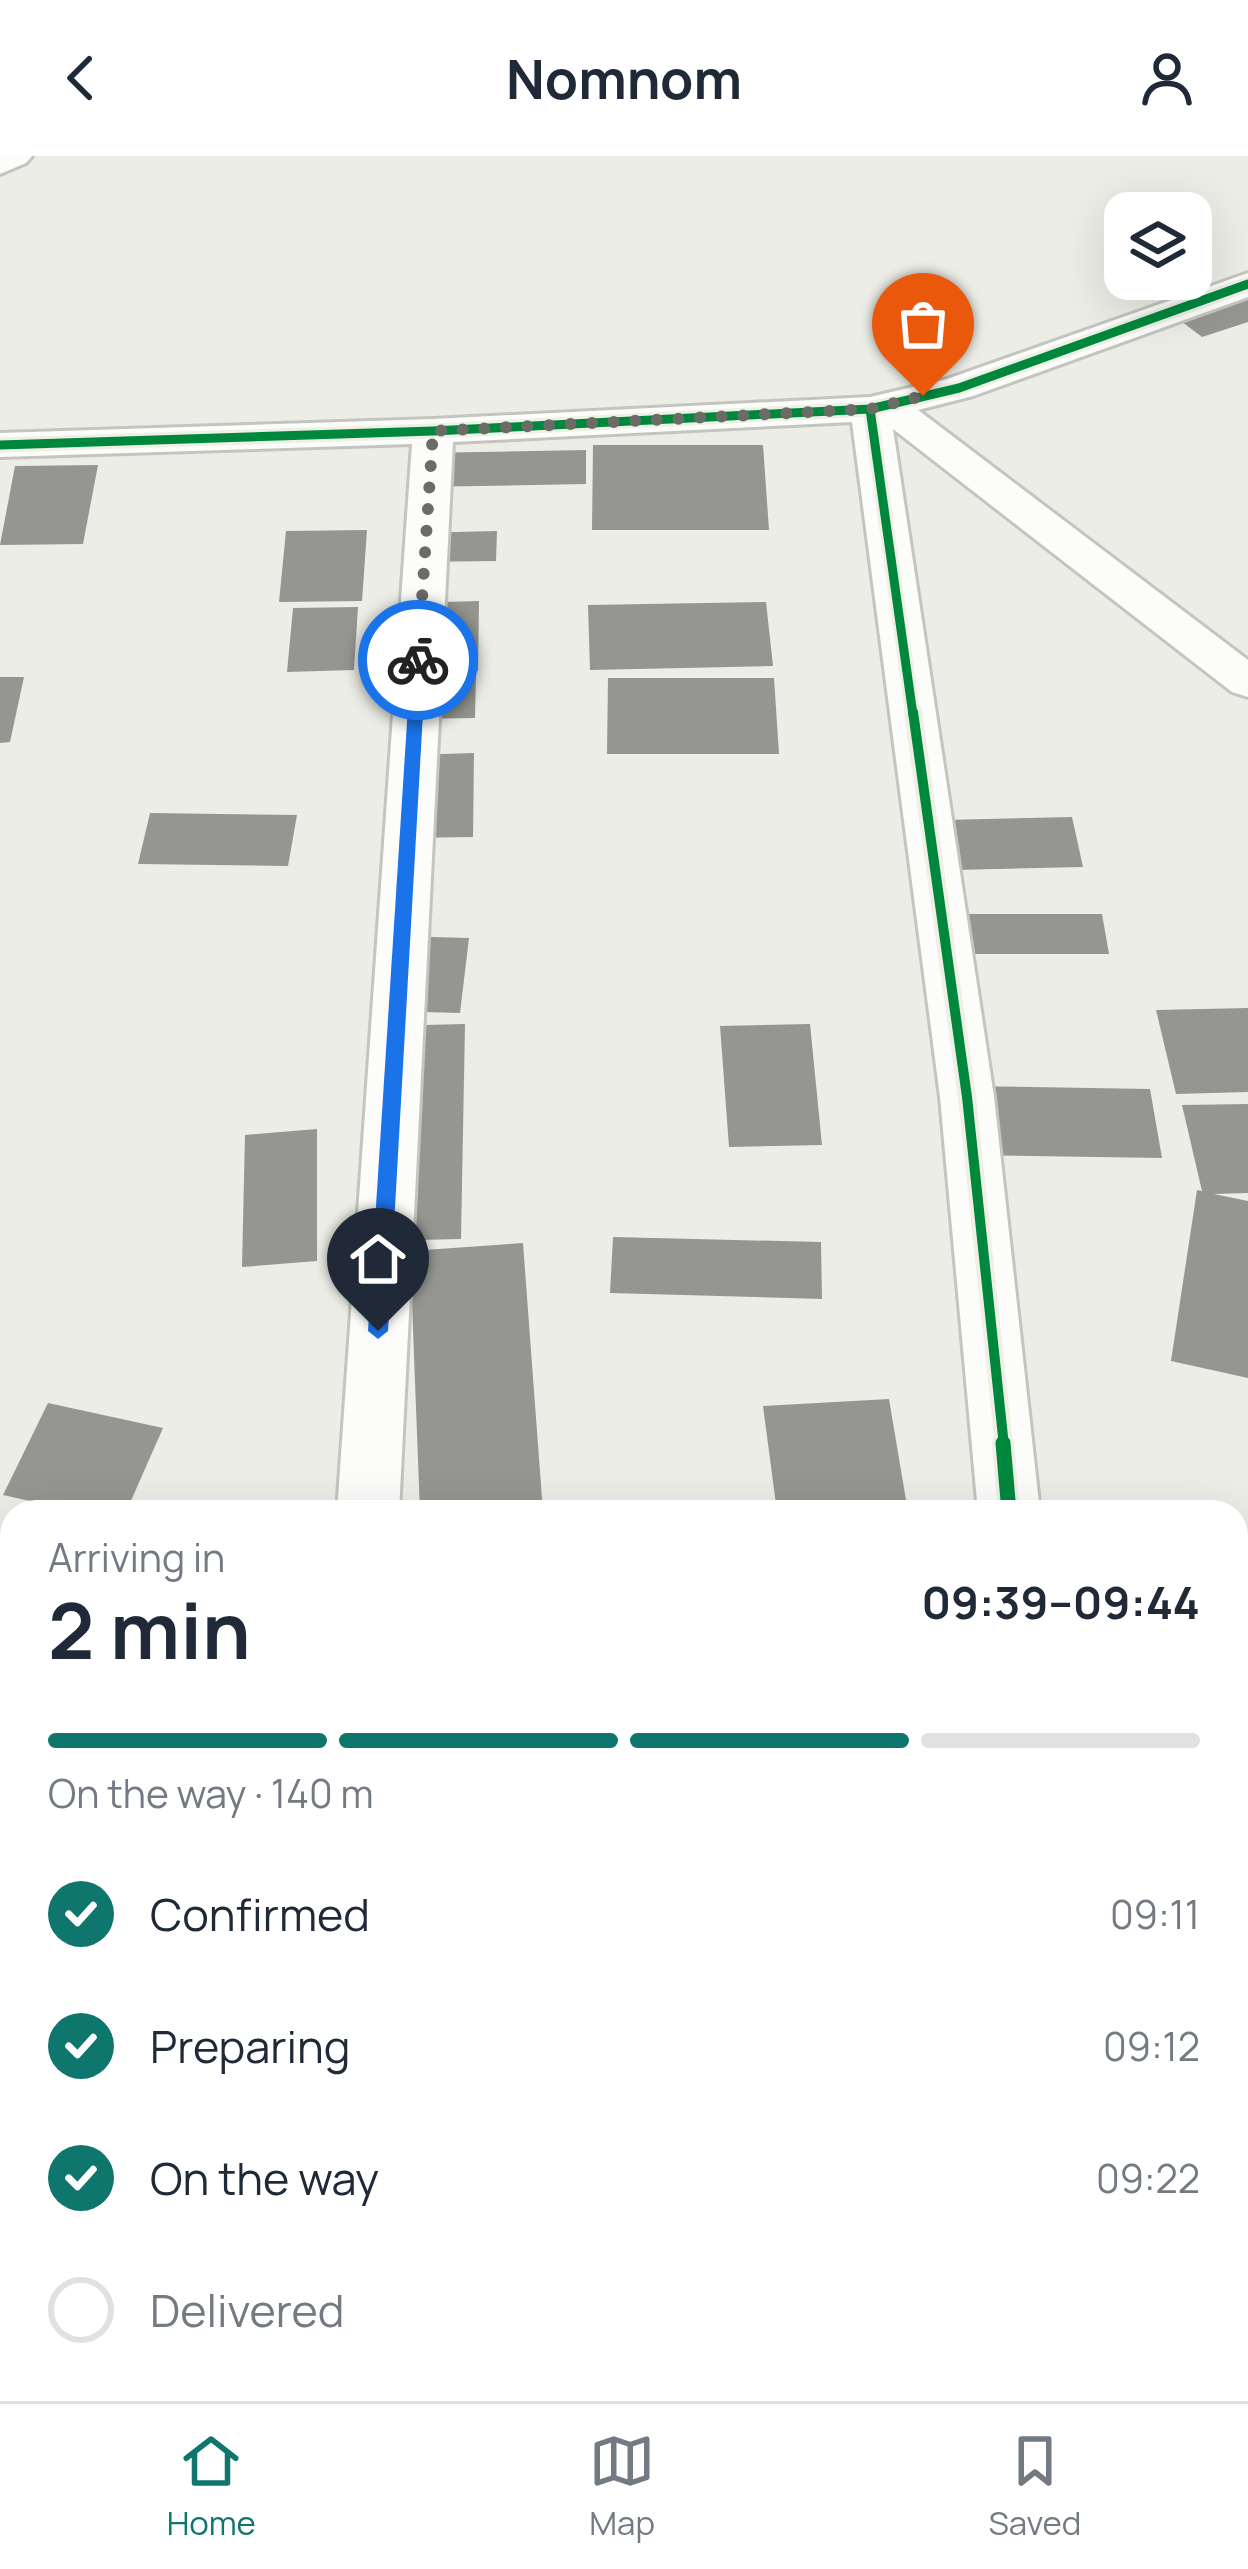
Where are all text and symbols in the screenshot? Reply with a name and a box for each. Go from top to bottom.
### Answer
text: Nomnom [506,41,742,115]
icon: back [48,45,114,111]
icon: person [1134,45,1200,111]
map controls [1104,192,1212,300]
button: layers [1104,192,1212,300]
pin [872,273,974,396]
icon: bag [890,291,956,357]
courier [358,600,478,720]
icon: bike [385,627,451,693]
pin [327,1208,429,1331]
icon: home [345,1226,411,1292]
text: Arriving in [48,1530,225,1584]
text: 09:39–09:44 [921,1571,1200,1633]
text: 2 min [48,1576,251,1682]
text: On the way · 140 m [48,1766,374,1820]
icon: check [48,1881,114,1947]
text: Confirmed [150,1883,370,1945]
text: 09:11 [1110,1887,1200,1941]
icon: check [48,2013,114,2079]
text: Preparing [150,2015,350,2077]
text: 09:12 [1103,2019,1200,2073]
icon: check [48,2145,114,2211]
text: On the way [150,2147,379,2209]
text: 09:22 [1096,2151,1200,2205]
text: Delivered [150,2279,345,2341]
tab: Home [167,2428,256,2545]
tab: Map [589,2428,655,2545]
tab: Saved [988,2428,1081,2545]

